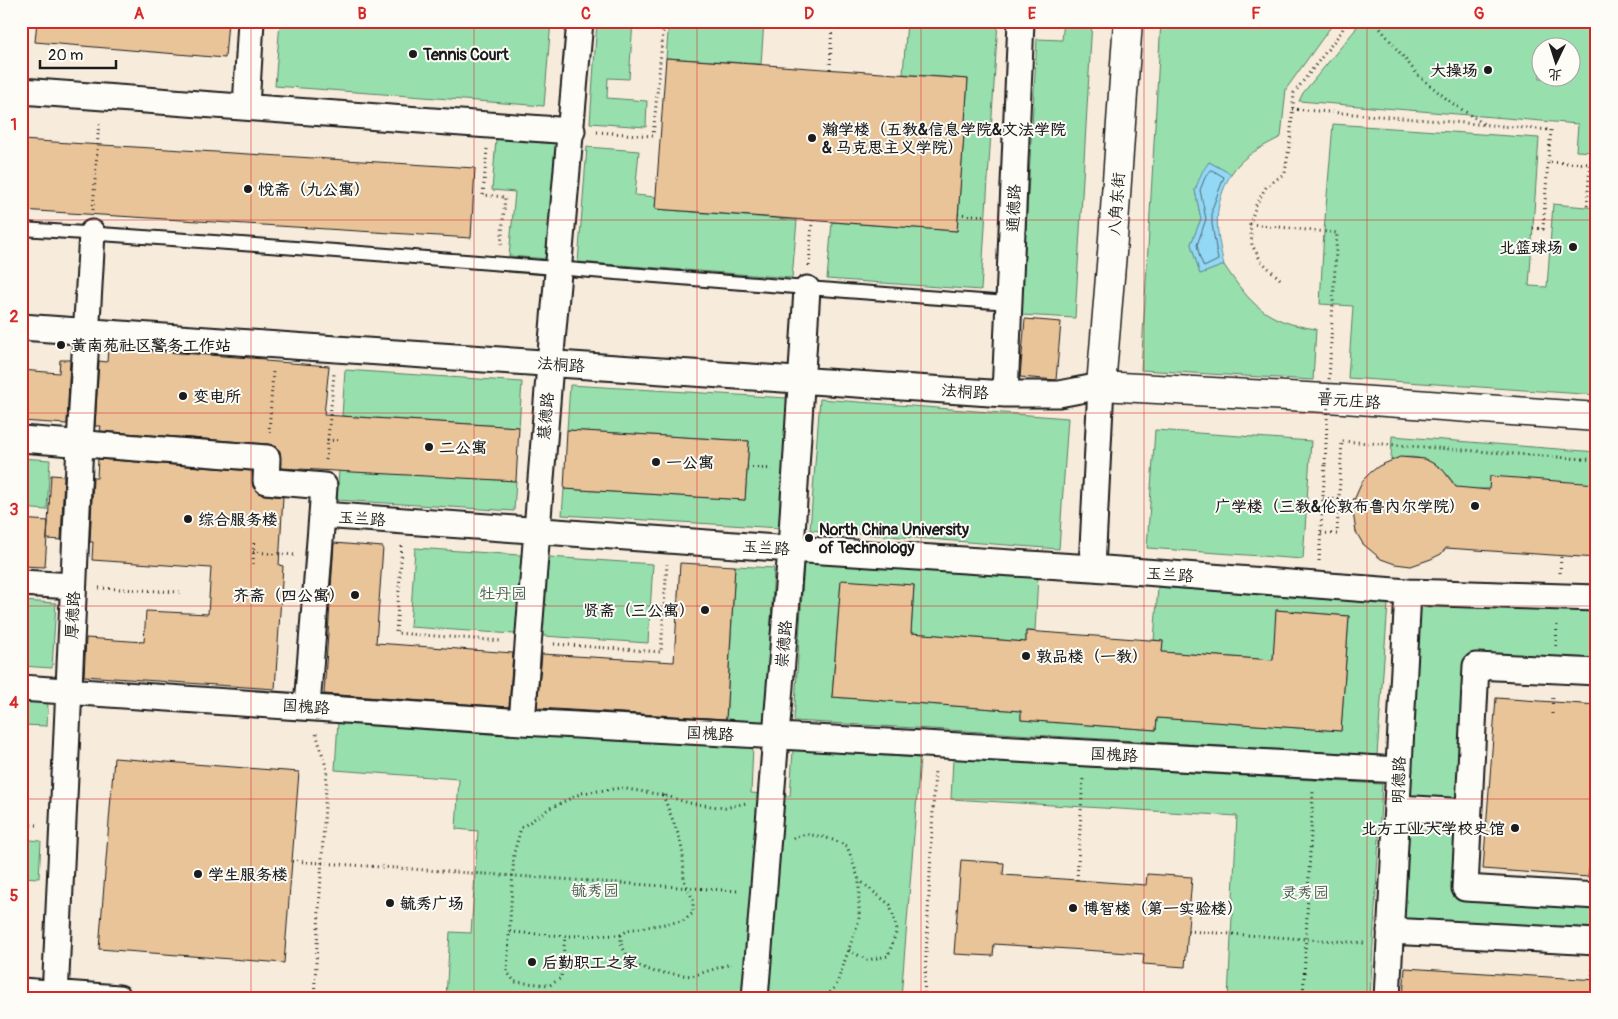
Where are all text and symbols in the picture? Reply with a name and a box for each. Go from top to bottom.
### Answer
text: A [134,4,145,24]
text: B [357,4,367,24]
text: C [581,4,591,24]
text: D [804,4,814,24]
text: E [1028,4,1037,24]
text: F [1251,4,1261,24]
text: G [1474,4,1485,24]
scale bar [40,38,116,70]
north arrow [1530,38,1580,88]
place label: Tennis Court [422,45,509,65]
text: 20 m [48,46,83,65]
marker: Tennis Court [407,48,419,60]
place label: 大操场 [1430,61,1478,81]
marker: 大操场 [1482,64,1494,76]
text: 北 [1548,66,1563,83]
text: 1 [11,115,17,135]
place label: 瀚学楼（五教&信息学院&文法学院 & 马克思主义学院） [822,120,1066,158]
marker: 瀚学楼（五教&信息学院&文法学院 & 马克思主义学院） [806,132,818,144]
street label: 八角东街 [1105,171,1129,237]
place label: 悦斋（九公寓） [258,180,370,200]
marker: 悦斋（九公寓） [242,183,254,195]
street label: 通德路 [1003,184,1025,232]
place label: 北篮球场 [1499,238,1563,258]
marker: 北篮球场 [1567,241,1579,253]
text: 2 [10,307,19,327]
place label: 黄南苑社区警务工作站 [71,336,231,356]
marker: 黄南苑社区警务工作站 [55,339,67,351]
street label: 法桐路 [536,353,586,377]
street label: 法桐路 [940,380,990,404]
place label: 变电所 [193,387,241,407]
street label: 晋元庄路 [1316,389,1382,413]
marker: 变电所 [177,390,189,402]
street label: 慧德路 [534,391,558,441]
place label: 二公寓 [439,438,487,458]
marker: 二公寓 [423,441,435,453]
place label: 一公寓 [666,453,714,473]
marker: 一公寓 [650,456,662,468]
place label: 广学楼（三教&伦敦布鲁内尔学院） [1215,497,1465,517]
text: 3 [10,500,19,520]
marker: 广学楼（三教&伦敦布鲁内尔学院） [1469,500,1481,512]
street label: 玉兰路 [337,507,387,531]
place label: 综合服务楼 [198,510,278,530]
marker: 综合服务楼 [182,513,194,525]
place label: North China University of Technology [818,520,969,558]
marker: North China University of Technology [803,532,815,544]
street label: 玉兰路 [741,536,791,560]
street label: 玉兰路 [1145,563,1195,587]
park label: 牡丹园 [479,584,527,604]
place label: 齐斋（四公寓） [233,586,345,606]
marker: 齐斋（四公寓） [349,589,361,601]
street label: 厚德路 [62,591,84,640]
place label: 贤斋（三公寓） [583,601,695,621]
marker: 贤斋（三公寓） [699,604,711,616]
street label: 崇德路 [772,619,796,669]
place label: 敦品楼（一教） [1036,647,1148,667]
marker: 敦品楼（一教） [1020,650,1032,662]
text: 4 [9,693,19,713]
street label: 国槐路 [281,695,331,719]
street label: 国槐路 [685,723,734,745]
street label: 国槐路 [1089,744,1138,766]
street label: 明德路 [1388,756,1410,804]
place label: 北方工业大学校史馆 [1361,819,1505,839]
marker: 北方工业大学校史馆 [1509,822,1521,834]
place label: 学生服务楼 [208,865,288,885]
marker: 学生服务楼 [192,868,204,880]
park label: 毓秀园 [571,881,619,901]
park label: 灵秀园 [1281,883,1329,903]
text: 5 [10,886,19,906]
place label: 毓秀广场 [400,894,464,914]
marker: 毓秀广场 [384,897,396,909]
place label: 博智楼（第一实验楼） [1083,899,1243,919]
marker: 博智楼（第一实验楼） [1067,902,1079,914]
place label: 后勤职工之家 [542,953,638,973]
marker: 后勤职工之家 [526,956,538,968]

